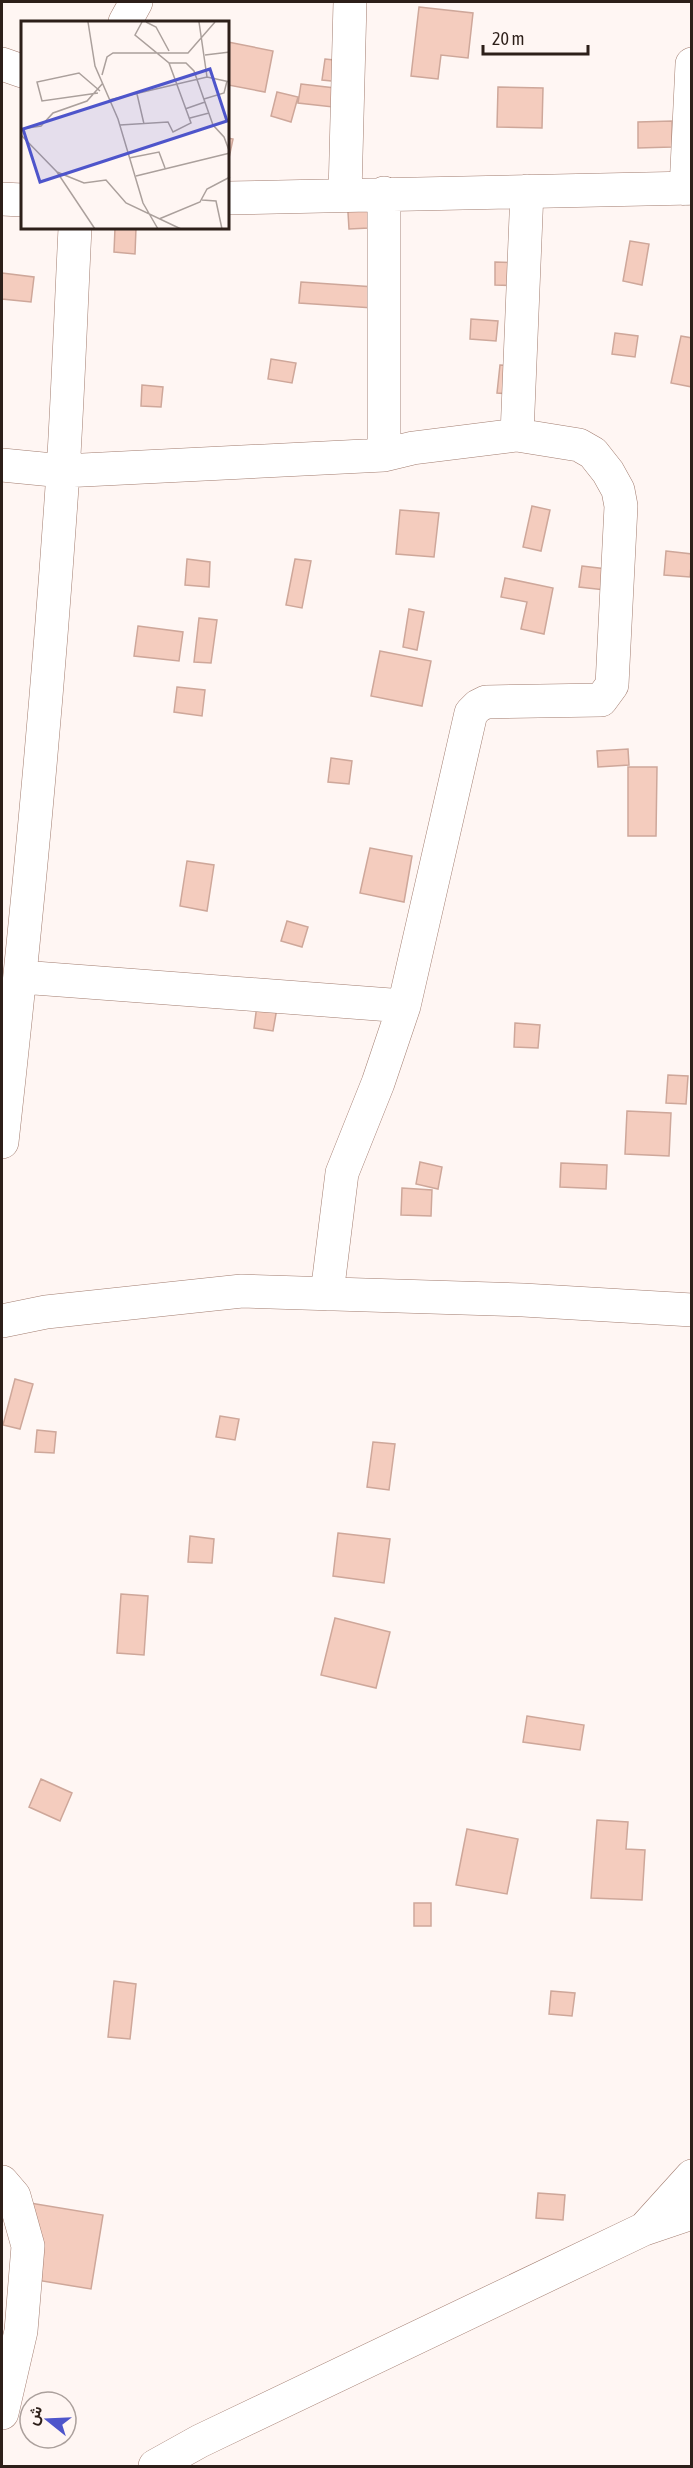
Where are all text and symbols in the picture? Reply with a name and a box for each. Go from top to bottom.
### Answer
scale bar [483,18,588,56]
inset map [21,21,230,230]
text: 20 m [492,28,524,49]
north arrow [18,2390,78,2450]
text: ش [22,2403,46,2428]

